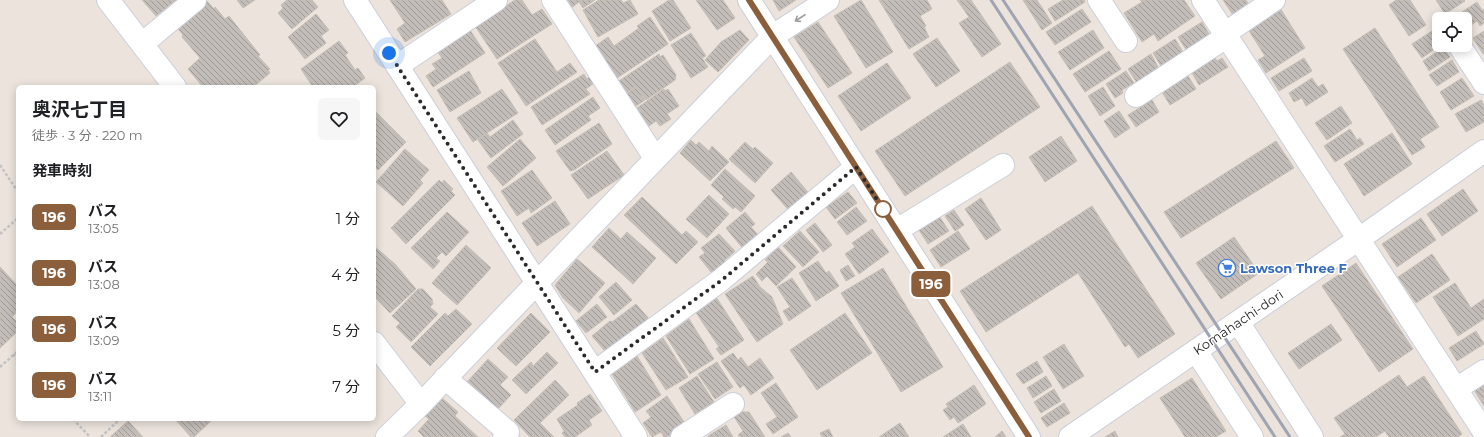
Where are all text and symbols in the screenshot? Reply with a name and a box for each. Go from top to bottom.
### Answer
map controls [1432,12,1472,52]
button: locate [1432,12,1472,52]
one-way arrow [795,14,806,22]
your location [379,43,399,63]
text: 奥沢七丁目 [32,98,127,121]
button: heart [318,98,360,140]
text: 徒歩 · 3 分 · 220 m [32,127,142,143]
text: 発車時刻 [32,161,92,180]
unlabelled marker [874,200,892,218]
text: バス [88,201,118,220]
text: 196 [42,208,66,226]
text: 1 分 [336,209,360,228]
text: 13:05 [88,220,119,236]
text: バス [88,257,118,276]
supermarket icon: Lawson Three F [1217,258,1237,278]
place label: Lawson Three F [1240,260,1347,276]
text: 196 [42,264,66,282]
text: 4 分 [331,265,360,284]
line badge: 196 [908,271,954,297]
text: 196 [919,275,943,293]
text: 13:08 [88,276,120,292]
street label: Komahachi-dori [1190,286,1286,358]
text: バス [88,313,118,332]
text: 196 [42,320,66,338]
text: 5 分 [333,321,360,340]
text: 13:09 [88,332,119,348]
text: バス [88,369,118,388]
text: 196 [42,376,66,394]
text: 7 分 [332,377,360,396]
text: 13:11 [88,388,112,404]

